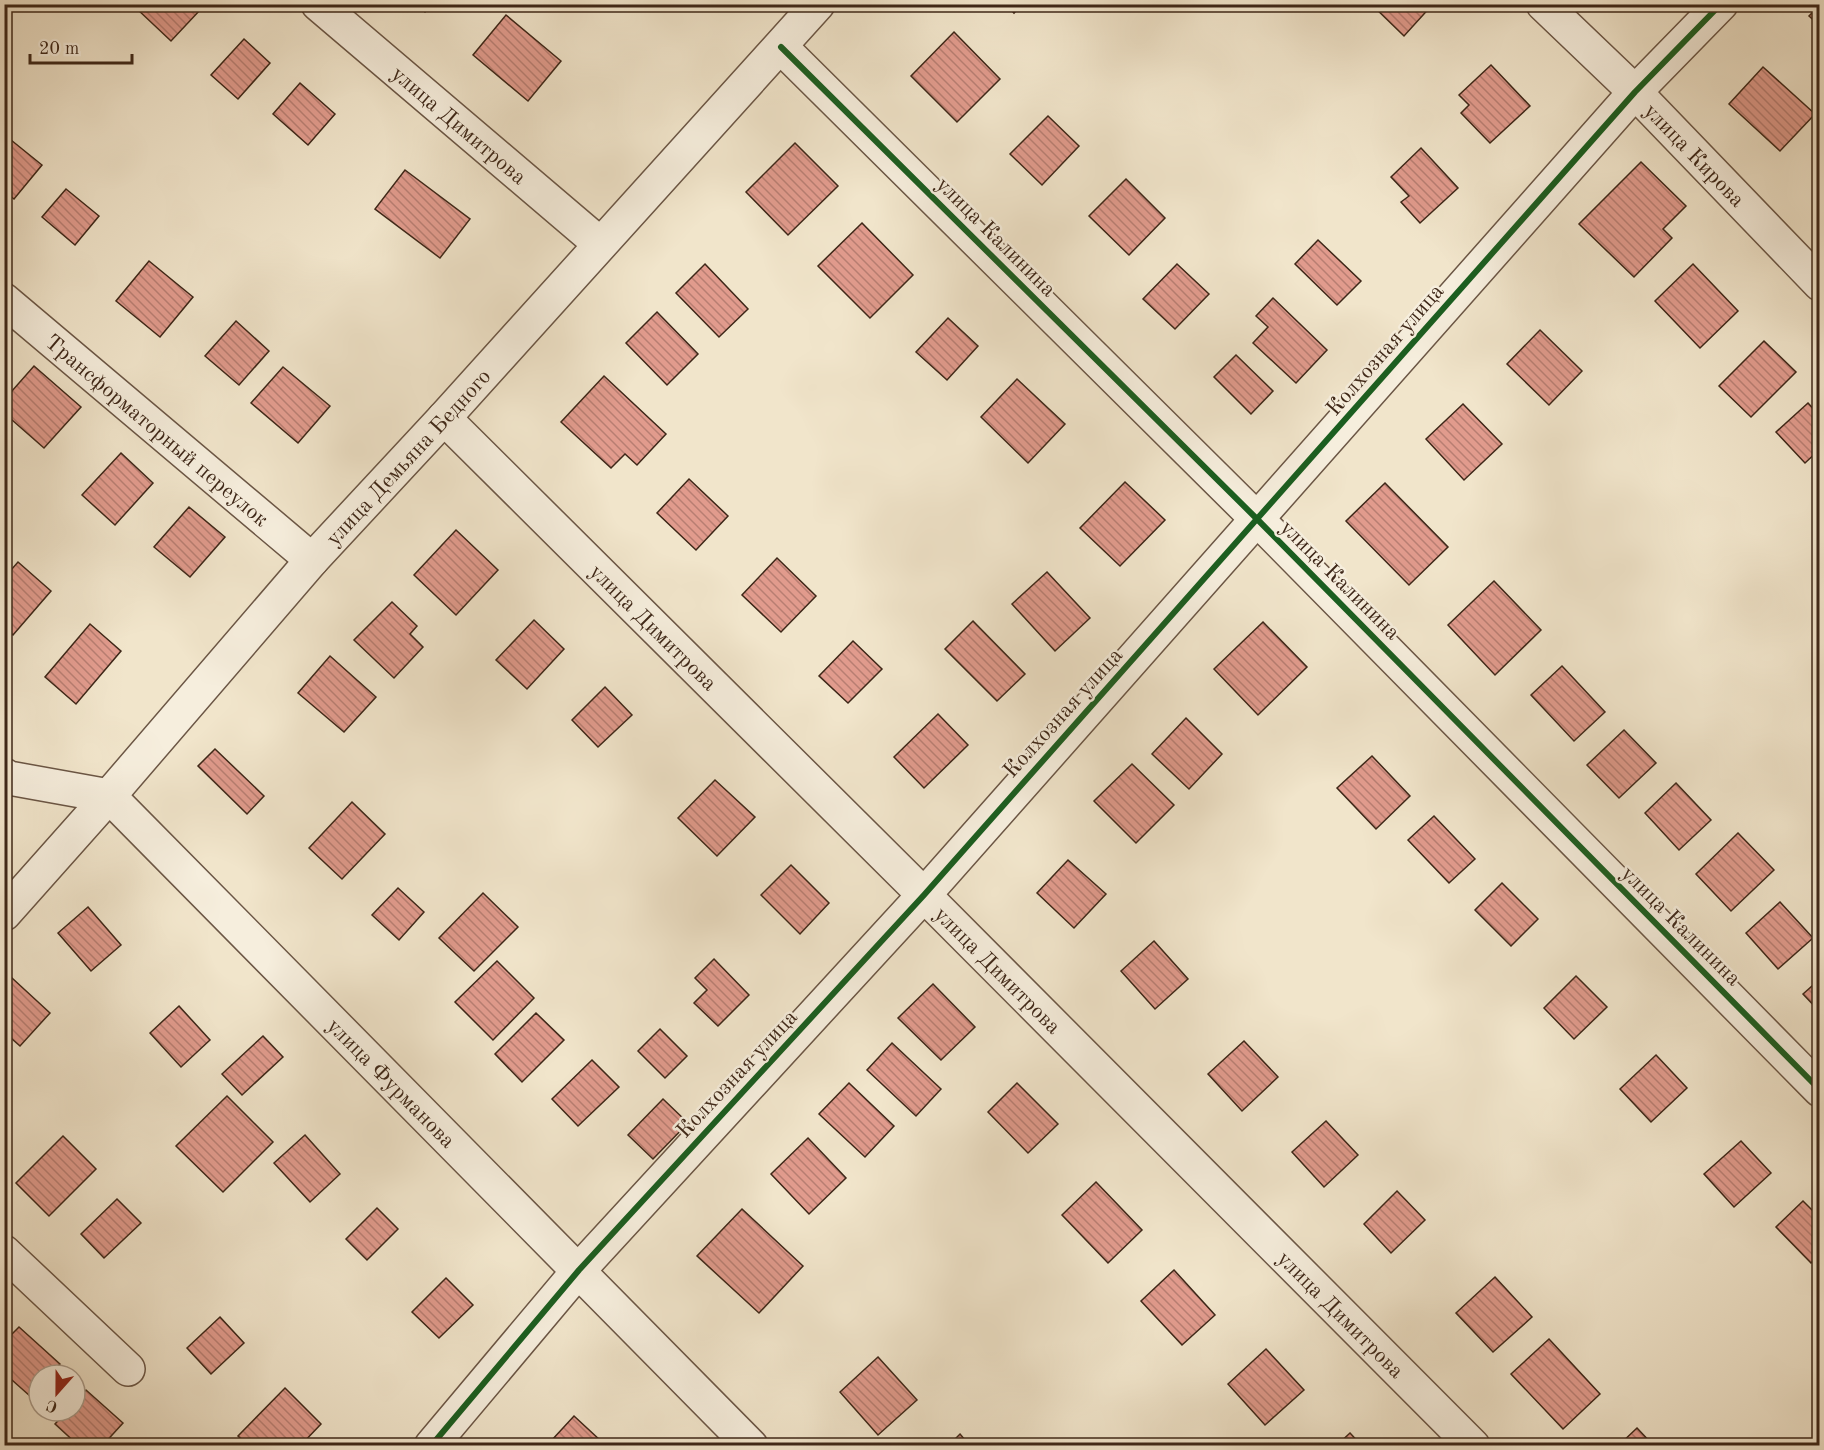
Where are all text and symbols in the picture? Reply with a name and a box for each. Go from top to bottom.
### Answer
scale bar [30,27,132,65]
text: 20 m [39,40,79,58]
street label: улица Димитрова [387,63,530,189]
street label: улица Кирова [1639,100,1748,212]
street label: улица Калинина [932,173,1060,302]
street label: Колхозная улица [1323,280,1448,420]
street label: Трансформаторный переулок [40,331,272,531]
street label: улица Демьяна Бедного [323,366,496,550]
street label: улица Калинина [1276,516,1404,645]
street label: улица Димитрова [585,561,720,696]
street label: Колхозная улица [1000,644,1127,782]
street label: улица Калинина [1617,862,1745,991]
street label: улица Димитрова [929,903,1065,1039]
street label: Колхозная улица [673,1006,802,1143]
street label: улица Фурманова [322,1015,459,1153]
street label: улица Димитрова [1272,1248,1408,1383]
north arrow [27,1363,87,1423]
text: С [45,1396,60,1414]

